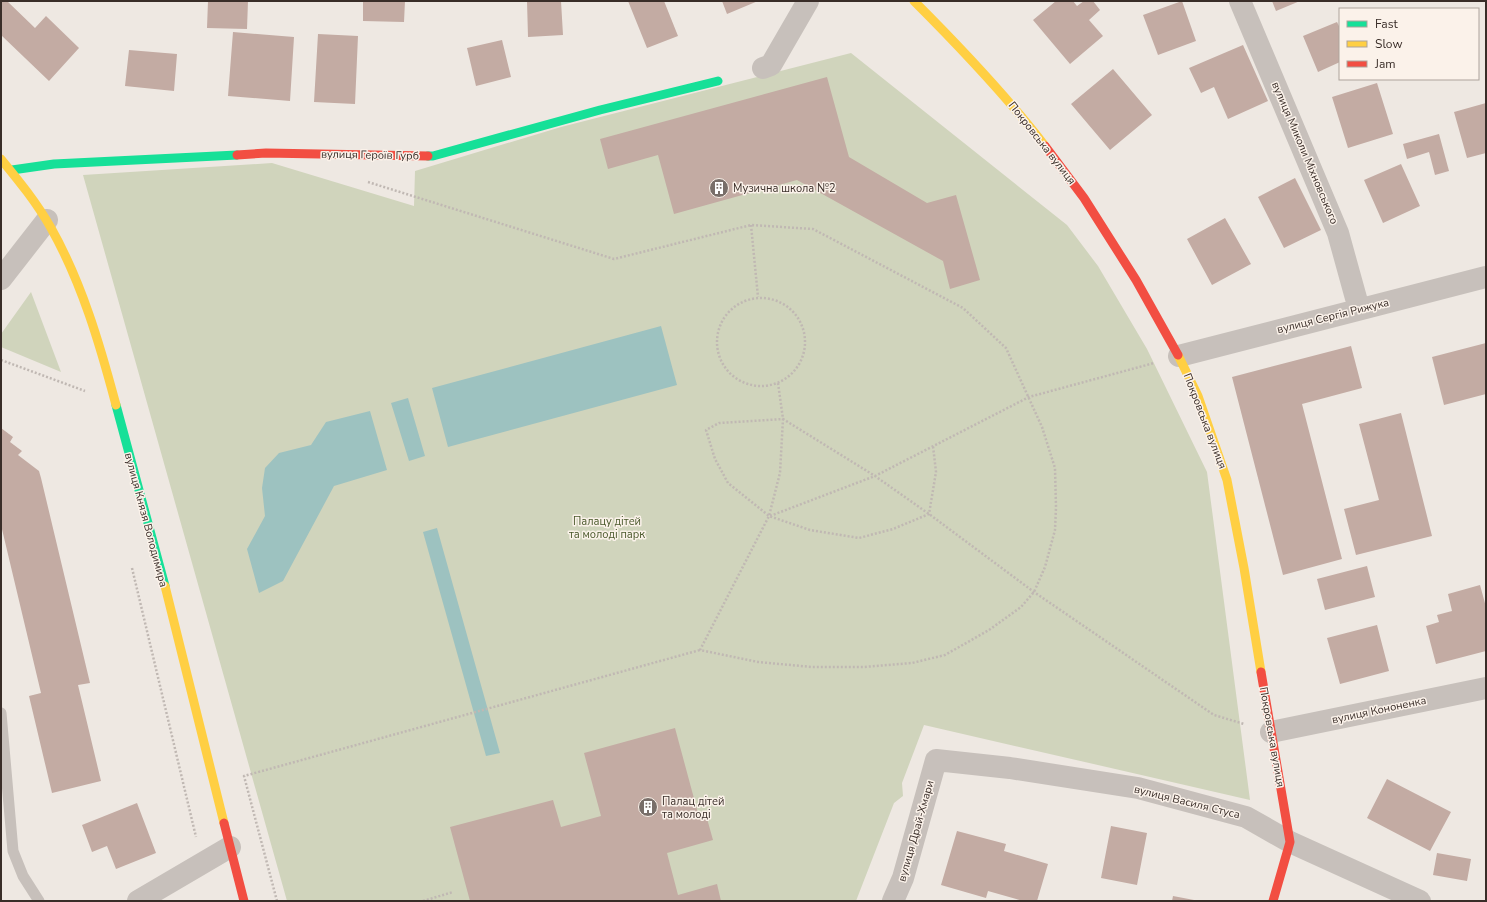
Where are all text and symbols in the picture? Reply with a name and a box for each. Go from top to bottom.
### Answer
legend [1339,8,1479,80]
text: Fast [1375,16,1398,32]
text: Slow [1375,36,1403,52]
text: Jam [1374,56,1396,72]
street label: вулиця Миколи Міхновського [1268,79,1342,227]
street label: Покровська вулиця [1005,98,1079,188]
street label: вулиця Героїв Гурб [321,147,419,163]
building icon: Музична школа №2 [708,177,730,199]
place label: Музична школа №2 [733,181,836,196]
street label: вулиця Сергія Рижука [1275,295,1391,337]
street label: Покровська вулиця [1180,371,1230,471]
street label: вулиця Князя Володимира [121,451,171,589]
park label: Палацу дітей та молоді парк [569,514,645,542]
street label: Покровська вулиця [1256,686,1288,788]
street label: вулиця Кононенка [1330,693,1428,727]
street label: вулиця Драй-Хмари [894,779,938,883]
street label: вулиця Василя Стуса [1132,782,1242,822]
place label: Палац дітей та молоді [662,794,724,822]
building icon: Палац дітей та молоді [637,796,659,818]

